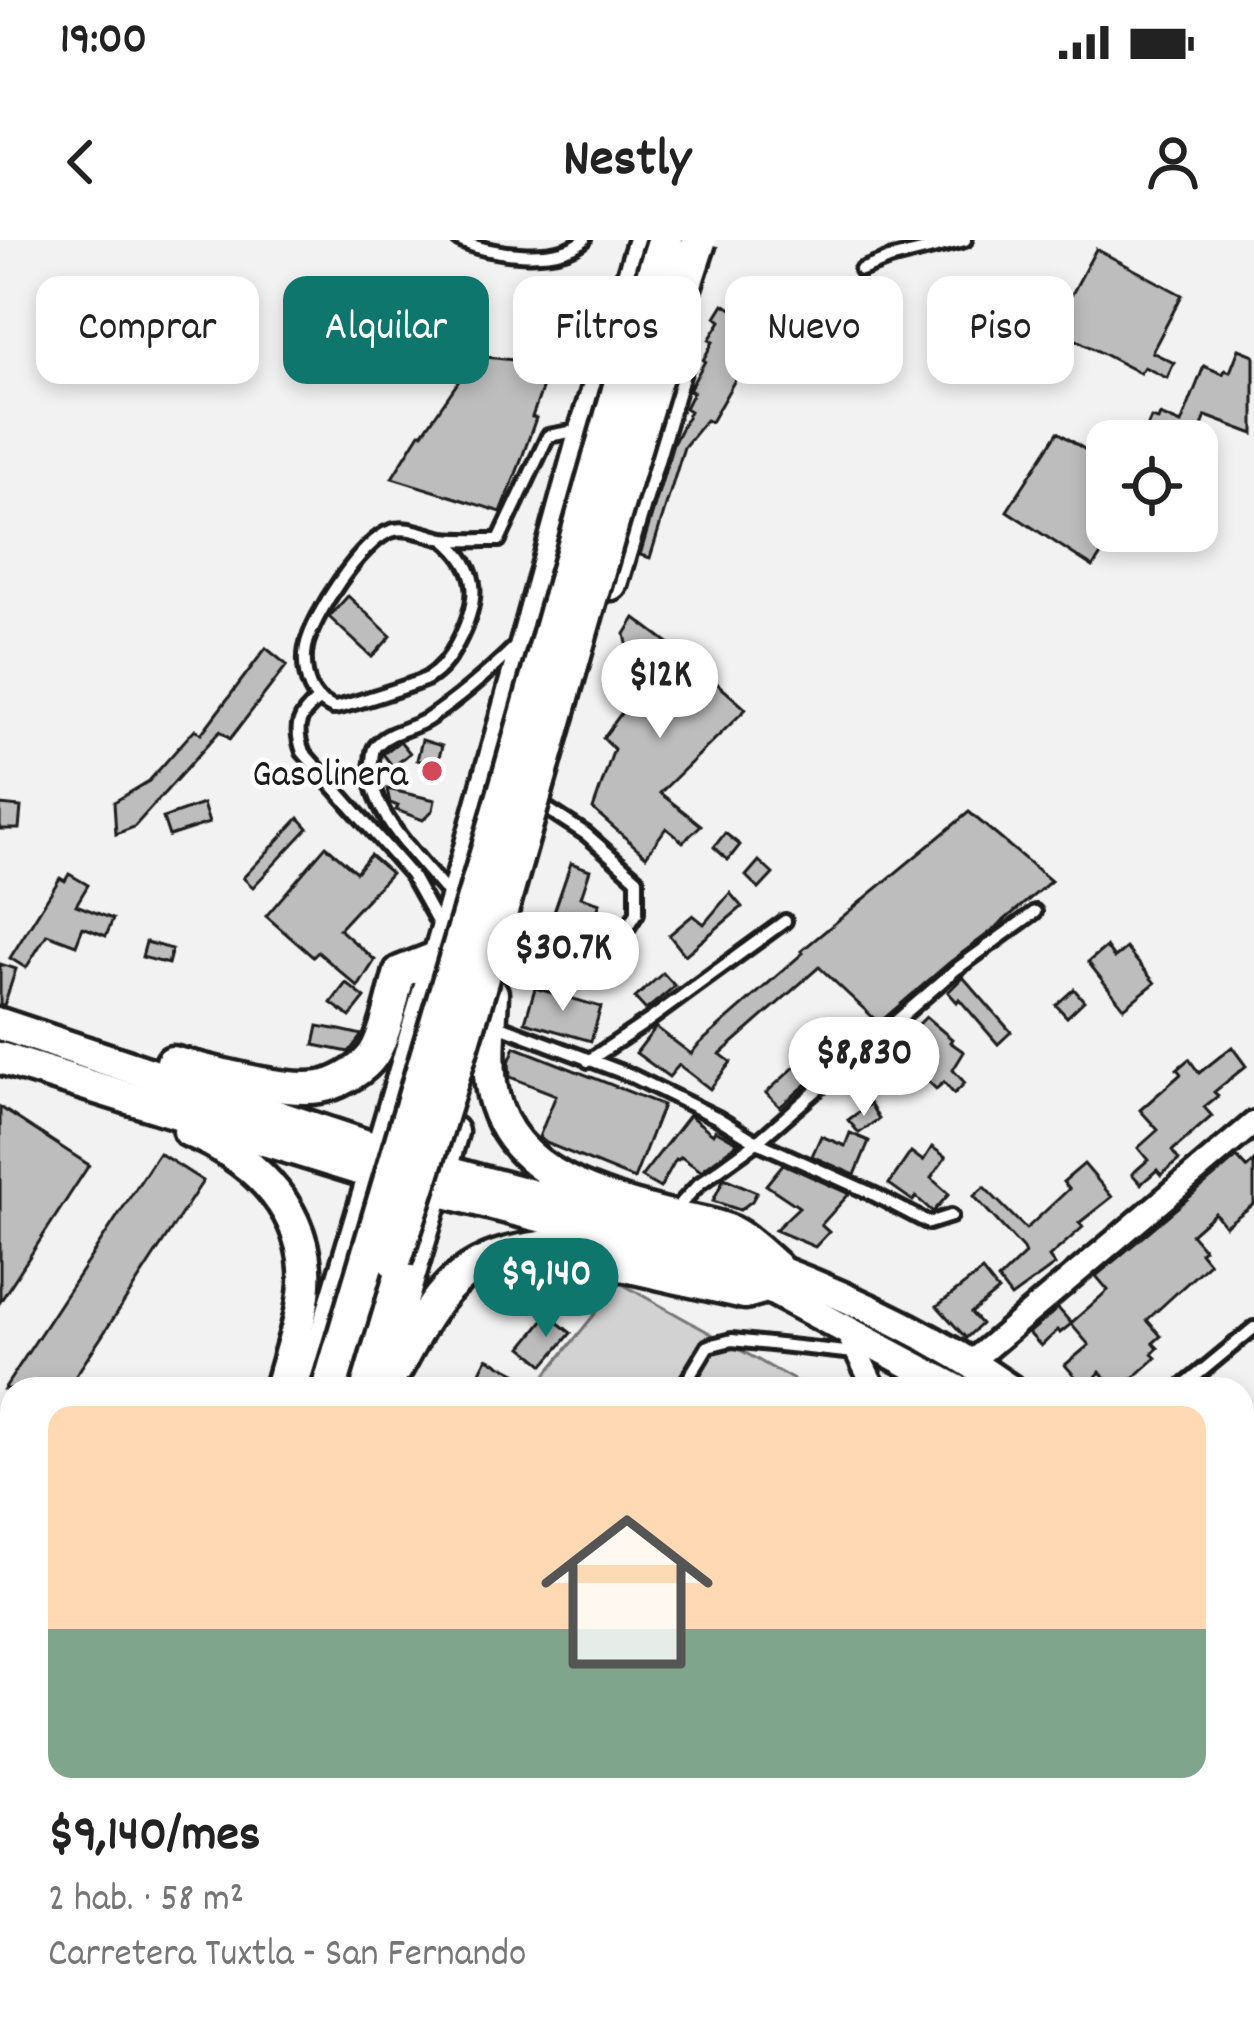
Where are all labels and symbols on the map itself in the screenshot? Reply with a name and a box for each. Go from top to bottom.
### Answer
pin: $12K [589,639,731,741]
place label: Gasolinera [252,750,409,805]
marker: Gasolinera [419,758,445,784]
pin: $30.7K [465,912,661,1014]
pin: $8,830 [766,1017,962,1119]
pin: $9,140 [448,1238,644,1340]

